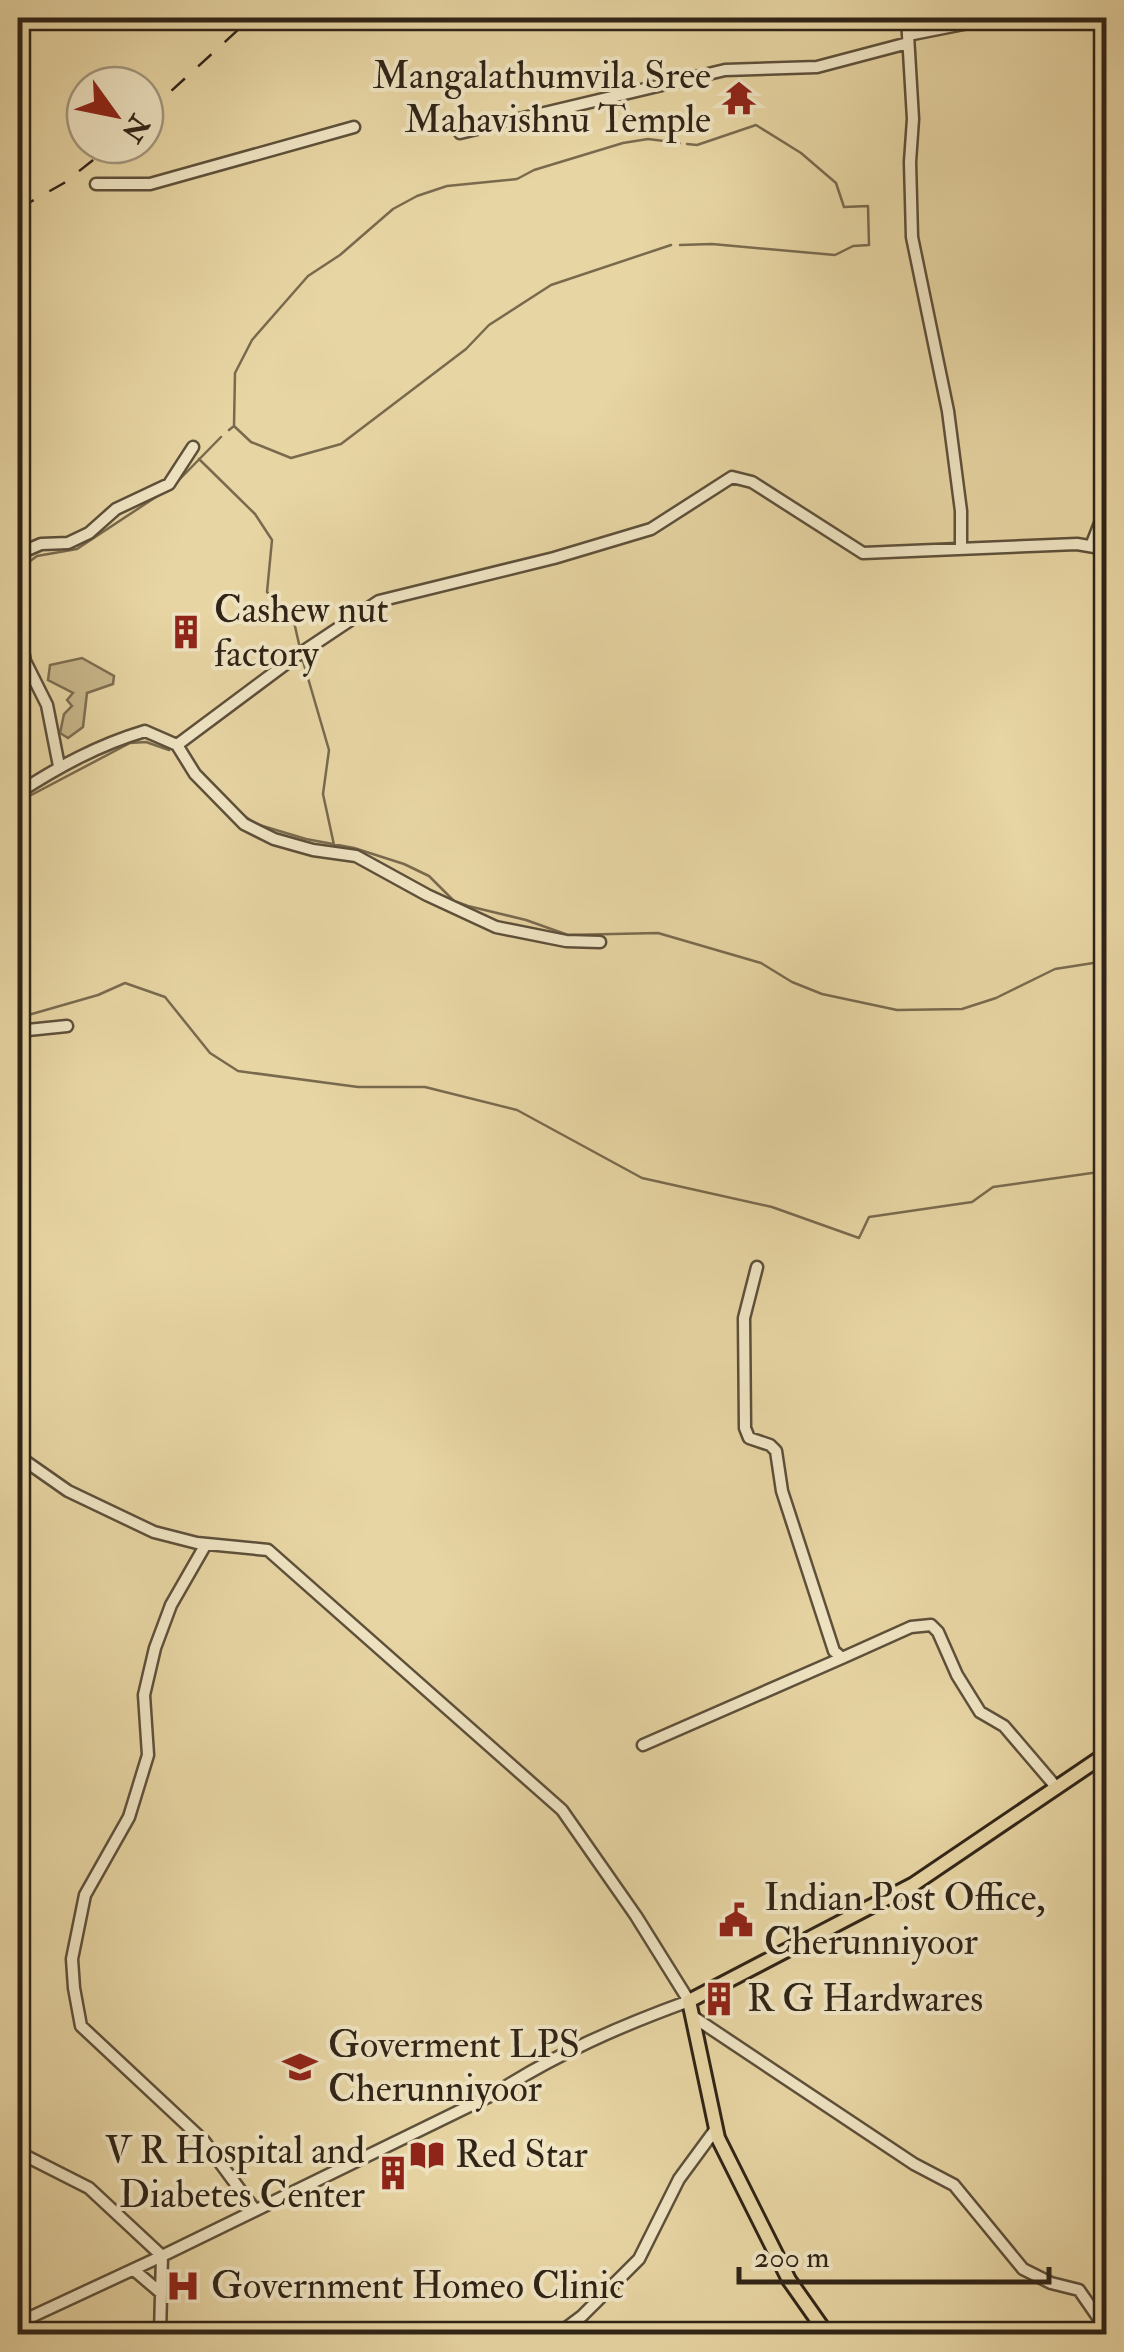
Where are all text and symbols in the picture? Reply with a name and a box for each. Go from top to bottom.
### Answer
place label: Mangalathumvila Sree Mahavishnu Temple [372,52,711,144]
north arrow [65,65,165,165]
temple icon: Mangalathumvila Sree Mahavishnu Temple [720,79,758,117]
text: N [113,107,157,149]
place label: Cashew nut factory [214,586,389,678]
building icon: Cashew nut factory [167,613,205,651]
place label: Indian Post Office, Cherunniyoor [764,1874,1045,1966]
public building icon: Indian Post Office, Cherunniyoor [717,1901,755,1939]
place label: R G Hardwares [747,1975,983,2023]
building icon: R G Hardwares [700,1980,738,2018]
place label: Goverment LPS Cherunniyoor [328,2021,580,2113]
school or university icon: Goverment LPS Cherunniyoor [281,2048,319,2086]
place label: V R Hospital and Diabetes Center [105,2127,365,2219]
place label: Red Star [455,2131,588,2179]
library icon: Red Star [408,2136,446,2174]
building icon: V R Hospital and Diabetes Center [374,2154,412,2192]
scale bar [739,2222,1049,2284]
text: 200 m [754,2239,830,2276]
place label: Government Homeo Clinic [211,2262,625,2310]
hospital icon: Government Homeo Clinic [164,2267,202,2305]

